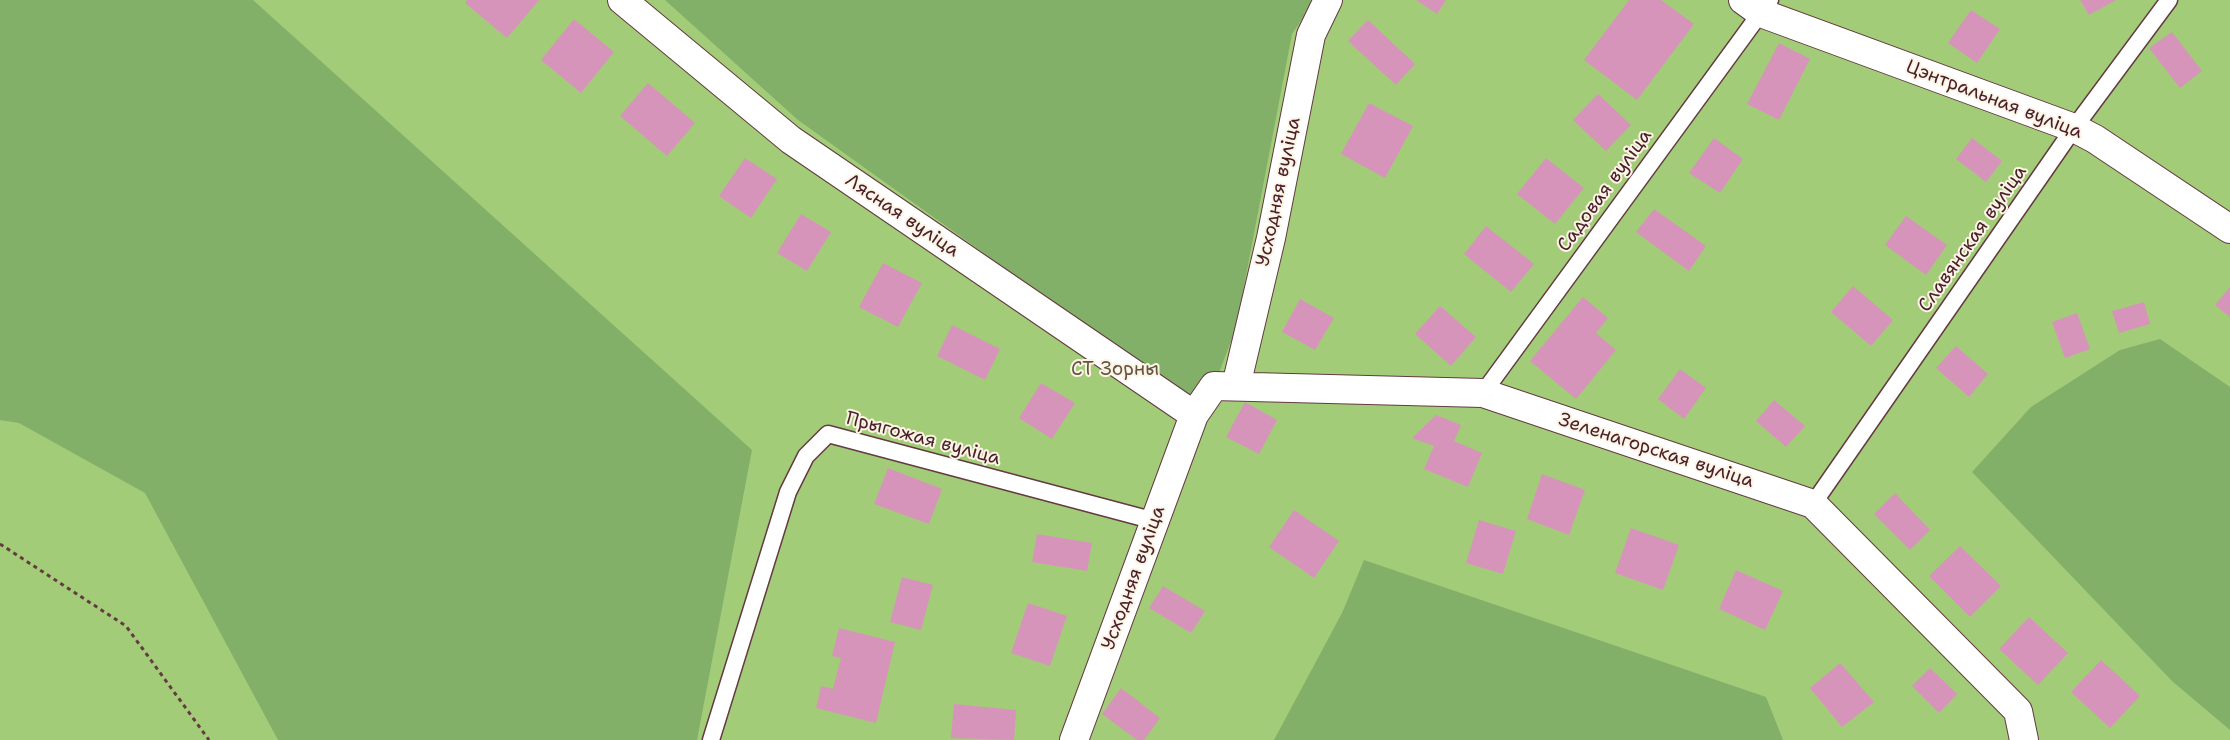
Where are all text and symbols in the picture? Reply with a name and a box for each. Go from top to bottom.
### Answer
street label: Цэнтральная вуліца [1903,56,2085,144]
street label: Усходняя вуліца [1252,115,1306,269]
street label: Садовая вуліца [1553,125,1657,257]
street label: Славянская вуліца [1914,161,2032,317]
street label: Лясная вуліца [841,170,963,262]
park label: СТ Зорны [1071,359,1159,381]
street label: Прыгожая вуліца [843,407,1003,471]
street label: Зеленагорская вуліца [1556,409,1756,493]
street label: Усходняя вуліца [1097,503,1171,653]

